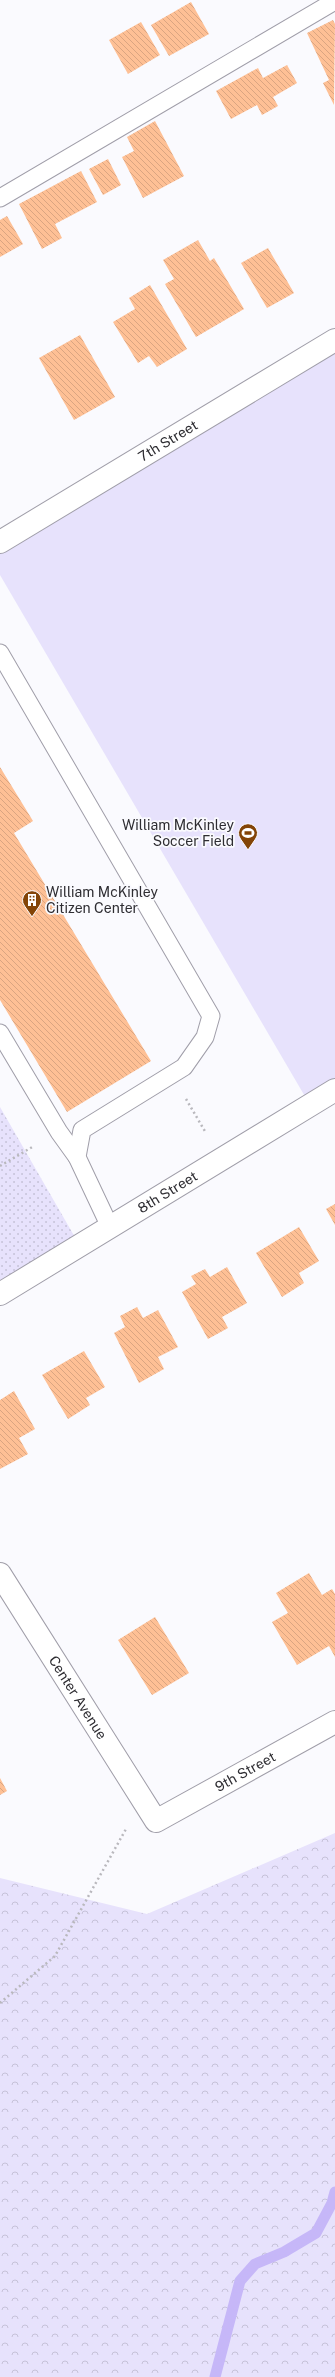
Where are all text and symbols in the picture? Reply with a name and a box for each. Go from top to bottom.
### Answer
street label: 7th Street [135,417,200,465]
place label: William McKinley Soccer Field [122,817,235,849]
sports icon: William McKinley Soccer Field [237,822,259,850]
place label: William McKinley Citizen Center [46,884,159,916]
building icon: William McKinley Citizen Center [21,889,43,917]
street label: 8th Street [135,1168,200,1216]
street label: Center Avenue [46,1653,110,1742]
street label: 9th Street [212,1749,278,1795]

